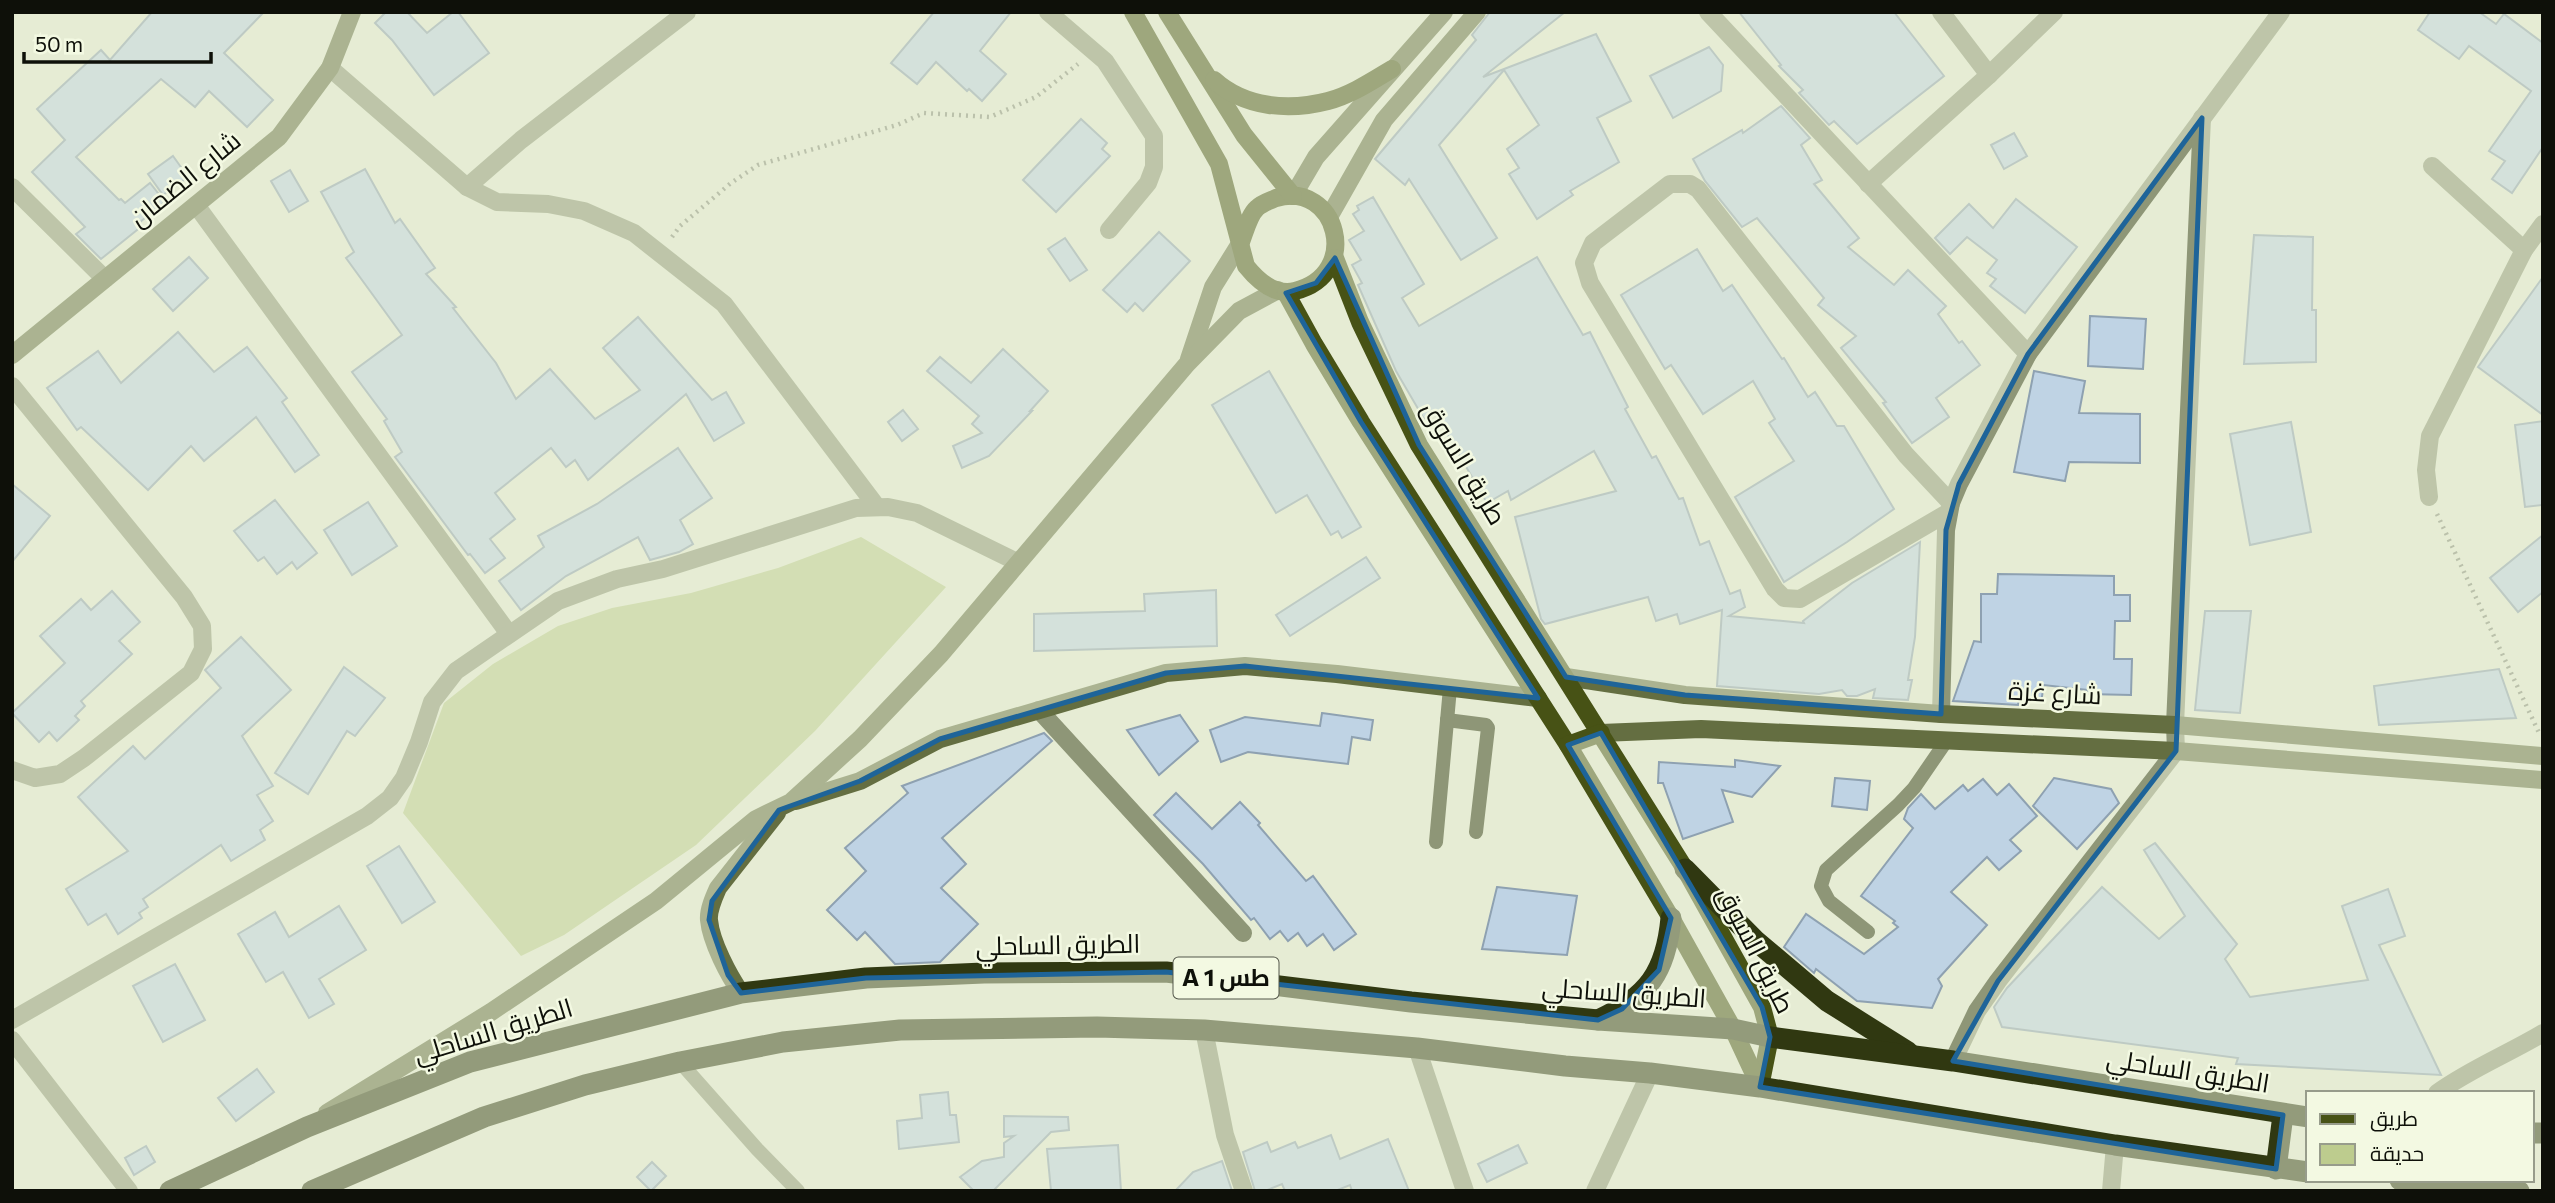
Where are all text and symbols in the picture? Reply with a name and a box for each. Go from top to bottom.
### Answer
scale bar [24,21,212,65]
text: 50 m [35,31,83,56]
street label: شارع الضمان [122,124,248,234]
street label: طريق السوق [1415,395,1514,531]
street label: شارع غزة [2007,674,2103,712]
street label: طريق السوق [1710,881,1803,1019]
street label: الطريق الساحلي [975,927,1141,967]
road number: A 1 طس [1174,958,1278,998]
street label: الطريق الساحلي [1540,970,1707,1020]
street label: الطريق الساحلي [409,991,578,1075]
street label: الطريق الساحلي [2103,1041,2272,1105]
legend [2306,1091,2534,1182]
text: طريق [2370,1105,2418,1132]
text: حديقة [2370,1140,2424,1165]

